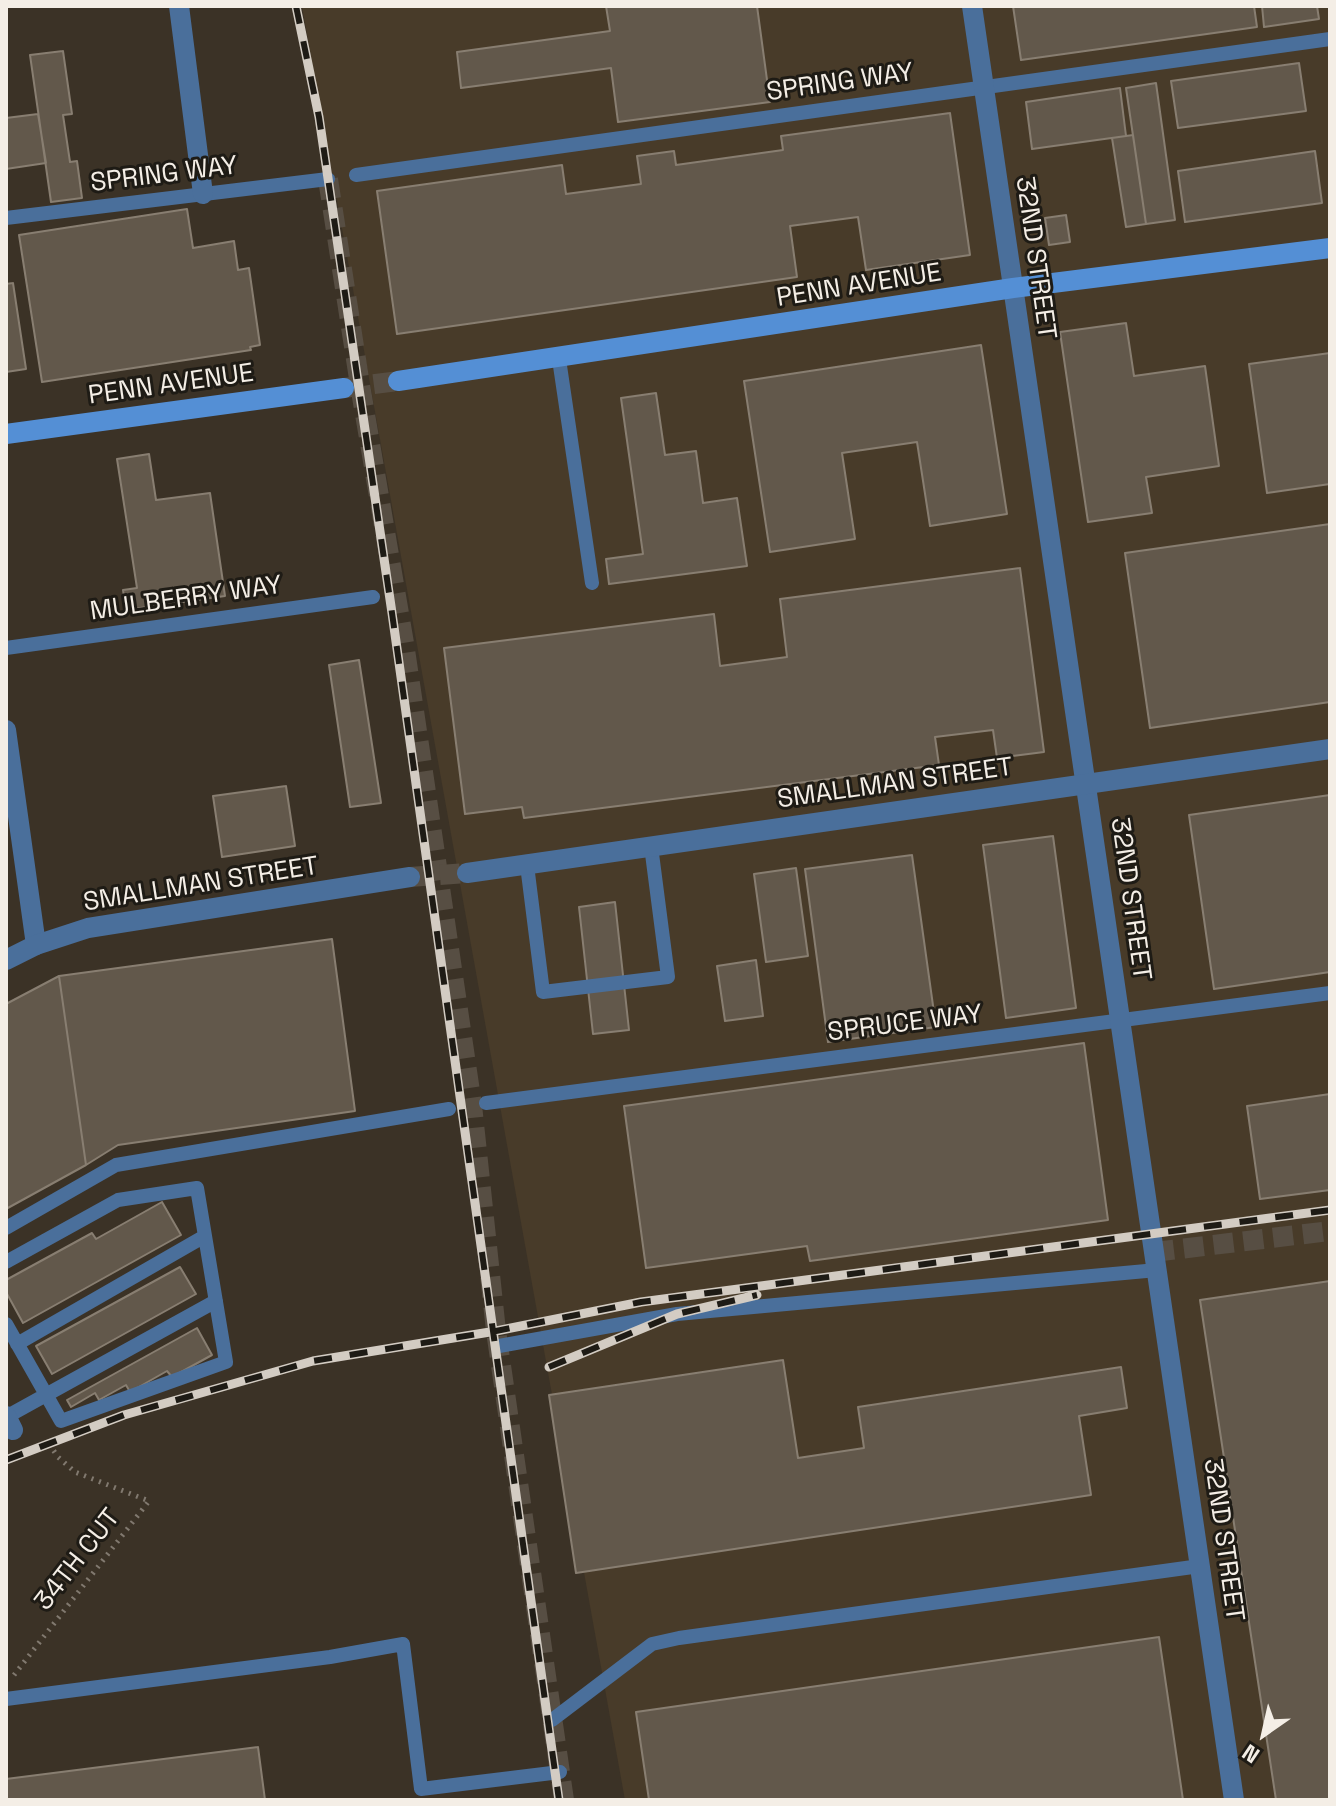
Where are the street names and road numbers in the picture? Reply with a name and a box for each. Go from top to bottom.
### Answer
street label: SPRING WAY [765,57,915,109]
street label: SPRING WAY [89,151,239,199]
street label: 32ND STREET [1008,175,1062,341]
street label: PENN AVENUE [774,258,944,314]
street label: PENN AVENUE [86,358,256,412]
street label: MULBERRY WAY [88,570,284,628]
street label: SMALLMAN STREET [775,752,1015,816]
street label: 32ND STREET [1103,816,1157,982]
street label: SMALLMAN STREET [81,851,321,919]
street label: SPRUCE WAY [826,999,984,1049]
street label: 32ND STREET [1196,1457,1250,1623]
street label: 34TH CUT [29,1503,127,1617]

